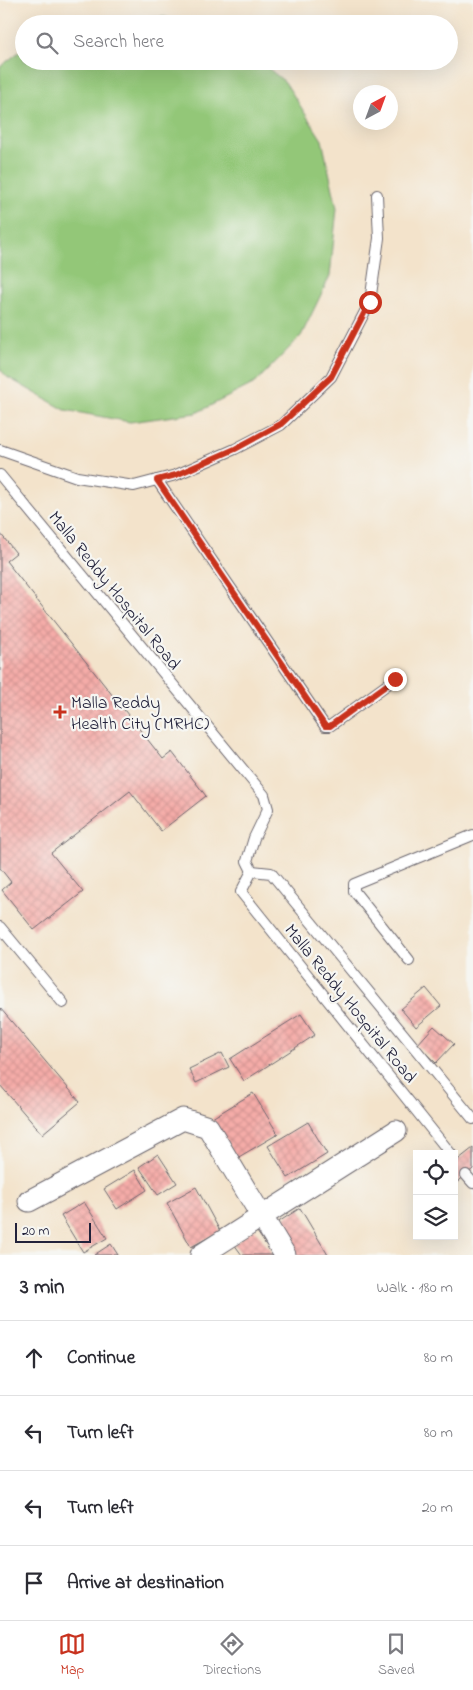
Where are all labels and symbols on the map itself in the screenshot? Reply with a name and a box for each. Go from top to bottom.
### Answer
north arrow [353,85,398,130]
route start [359,291,382,314]
street label: Malla Reddy Hospital Road [41,506,186,676]
route end [384,668,407,691]
place label: Malla Reddy Health City (MRHC) [71,691,209,738]
marker: Malla Reddy Health City (MRHC) [53,705,67,719]
street label: Malla Reddy Hospital Road [277,919,422,1089]
scale bar [15,1220,91,1243]

